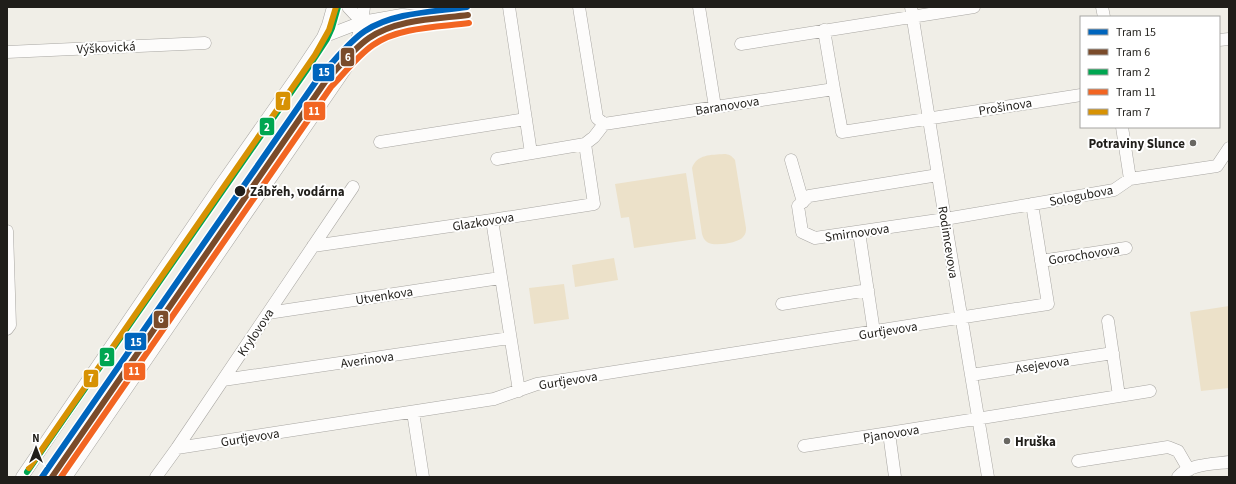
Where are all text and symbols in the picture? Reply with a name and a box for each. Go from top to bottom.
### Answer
legend [1080,16,1220,128]
text: Tram 15 [1116,24,1156,41]
street label: Výškovická [76,37,136,59]
text: Tram 6 [1116,44,1150,61]
line badge: 6 [340,47,355,67]
text: 6 [345,50,351,65]
line badge: 15 [312,63,335,82]
text: Tram 2 [1116,64,1150,81]
text: 15 [318,65,330,80]
text: Tram 11 [1116,84,1156,101]
line badge: 7 [275,91,291,111]
street label: Baranovova [694,92,760,120]
text: 7 [280,94,286,109]
street label: Prošinova [977,94,1033,120]
line badge: 11 [303,101,326,121]
text: 11 [308,104,320,119]
text: Tram 7 [1116,104,1150,121]
line badge: 2 [259,117,275,136]
text: 2 [264,120,270,135]
place label: Potraviny Slunce [1089,135,1185,153]
marker: Potraviny Slunce [1188,138,1198,148]
street label: Sologubova [1048,181,1115,211]
place label: Zábřeh, vodárna [250,183,345,201]
marker: Zábřeh, vodárna [233,184,247,198]
street label: Rodimcevova [933,205,963,280]
street label: Glazkovova [451,208,515,236]
street label: Smirnovova [824,220,891,246]
street label: Gorochovova [1047,240,1121,269]
street label: Utvenkova [354,283,414,309]
street label: Krylovova [233,305,278,360]
line badge: 6 [153,310,169,329]
text: 6 [158,312,164,327]
street label: Gurťjevova [858,317,919,345]
line badge: 15 [124,332,147,351]
text: 15 [130,335,142,350]
line badge: 2 [99,347,115,367]
street label: Averinova [339,347,395,373]
text: 2 [104,350,110,365]
street label: Asejevova [1014,352,1070,378]
line badge: 11 [123,362,146,381]
text: 11 [128,364,140,379]
street label: Gurťjevova [538,367,599,395]
line badge: 7 [83,369,99,388]
text: 7 [88,371,94,386]
street label: Pjanovova [862,421,921,447]
street label: Gurťjevova [220,424,281,452]
north arrow [16,428,56,468]
text: N [32,431,40,446]
place label: Hruška [1015,433,1056,451]
marker: Hruška [1002,436,1012,446]

